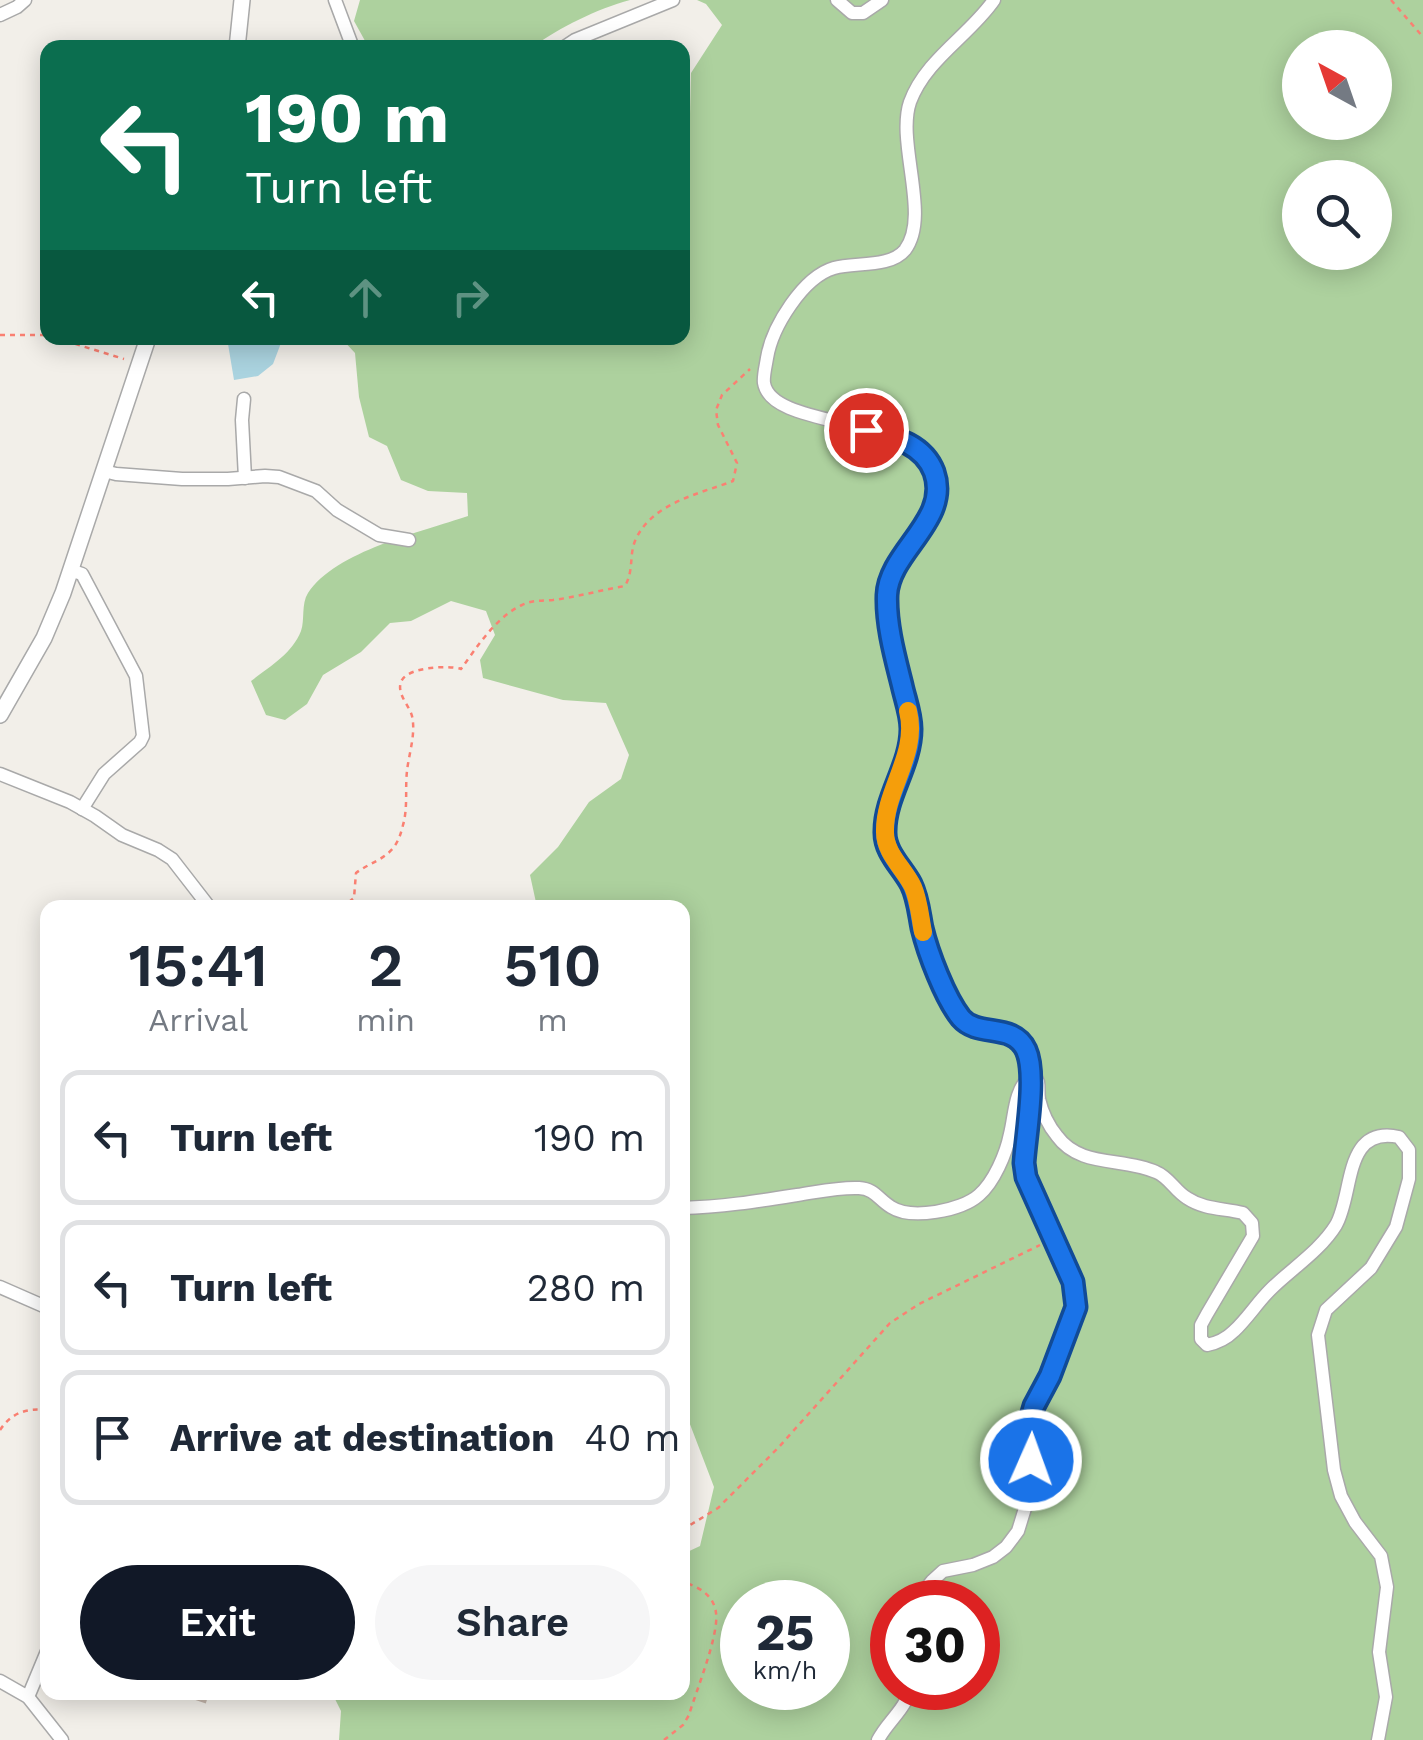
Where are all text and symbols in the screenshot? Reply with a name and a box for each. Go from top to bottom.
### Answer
north arrow [1282,30,1392,140]
map controls [1282,30,1392,270]
text: 190 m [245,77,449,159]
icon: left [80,80,210,210]
button: search [1282,160,1392,270]
text: Turn left [245,161,432,214]
icon: left [233,270,288,325]
icon: ahead [338,270,393,325]
icon: right [443,270,498,325]
pin [824,388,909,473]
icon: arrive [839,403,894,458]
text: 15:41 [128,930,268,1001]
text: 2 [368,930,403,1001]
text: 510 [504,930,602,1001]
text: Arrival [148,1001,248,1039]
text: min [356,1001,415,1039]
text: m [537,1001,568,1039]
icon: left [85,1110,140,1165]
text: Turn left [170,1116,332,1160]
text: 190 m [534,1116,645,1160]
icon: left [85,1260,140,1315]
text: Turn left [170,1266,332,1310]
text: 280 m [527,1266,645,1310]
position arrow [979,1408,1083,1512]
icon: arrive [85,1410,140,1465]
text: Arrive at destination [170,1416,555,1460]
text: 40 m [585,1416,681,1460]
button: Exit [80,1565,355,1680]
button: Share [375,1565,650,1680]
speed limit sign: 30 [870,1580,1000,1710]
text: 25 [756,1603,814,1662]
text: km/h [753,1656,817,1685]

